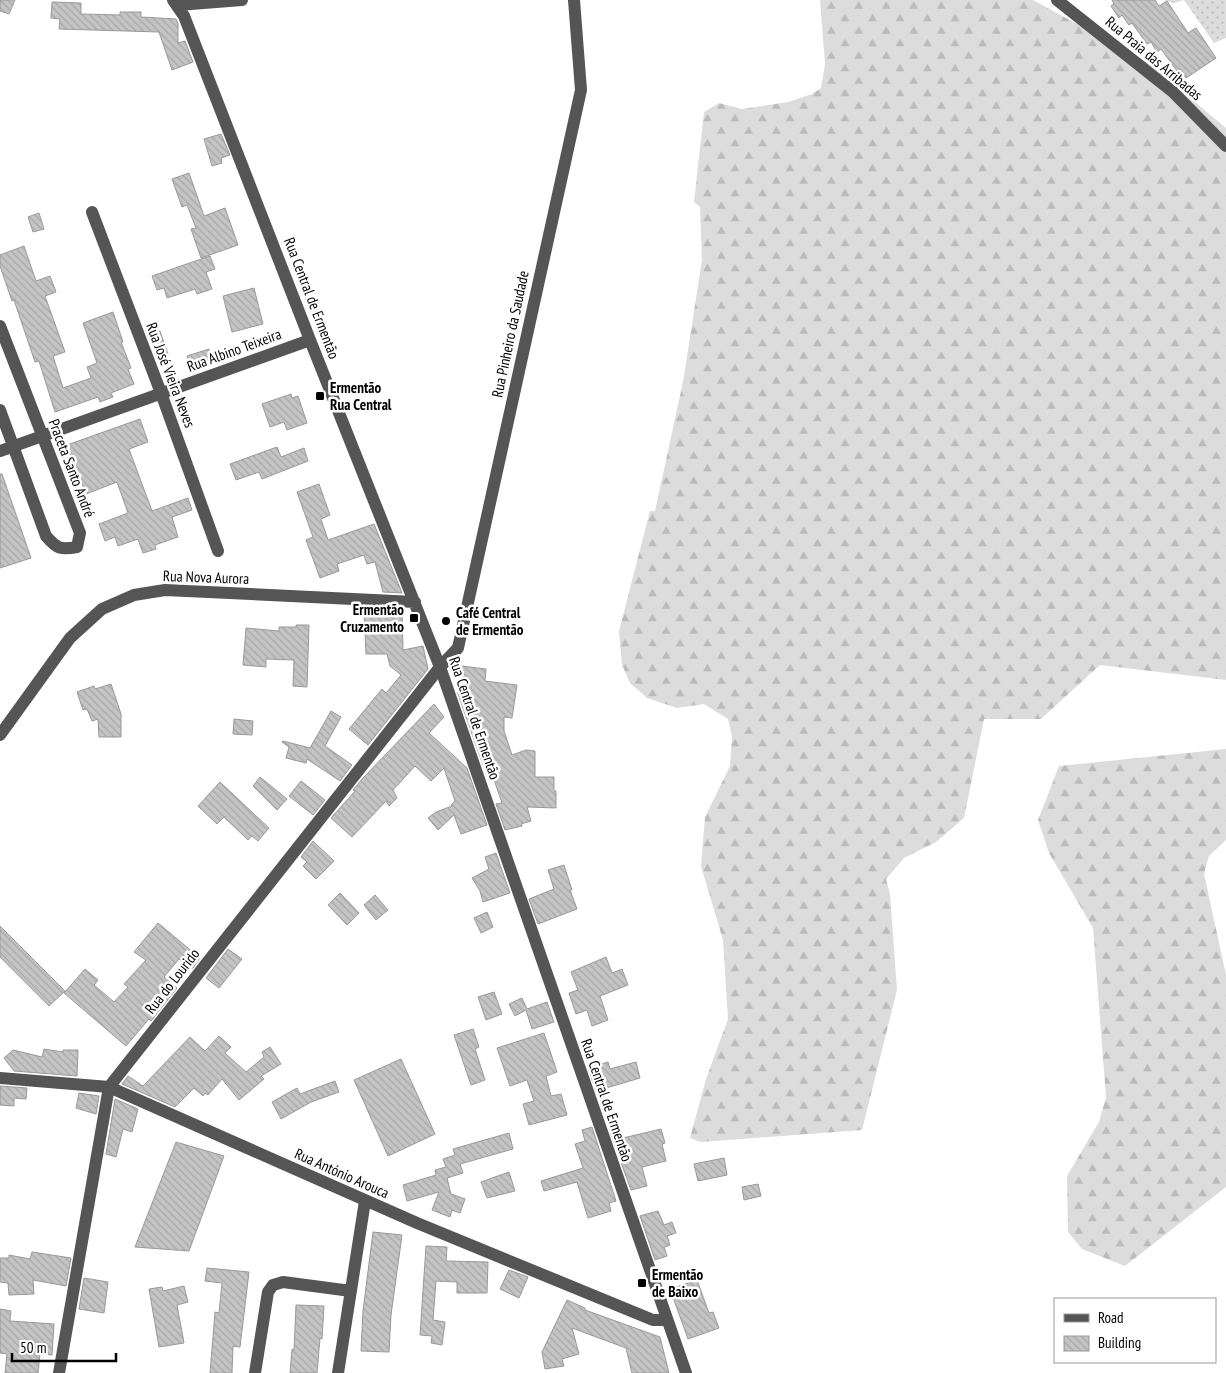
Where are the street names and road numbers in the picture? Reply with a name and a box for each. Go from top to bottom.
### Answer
street label: Rua Praia das Arribadas [1102,12,1206,104]
street label: Rua Central de Ermentão [280,235,344,361]
street label: Rua Pinheiro da Saudade [487,269,533,399]
street label: Rua José Vieira Neves [142,320,200,430]
street label: Rua Albino Teixeira [184,324,284,376]
street label: Praceta Santo André [45,416,99,520]
street label: Rua Nova Aurora [163,566,249,588]
street label: Rua Central de Ermentão [445,654,505,782]
street label: Rua do Lourido [141,944,203,1018]
street label: Rua Central de Ermentão [577,1036,637,1164]
street label: Rua António Arouca [292,1144,392,1202]

